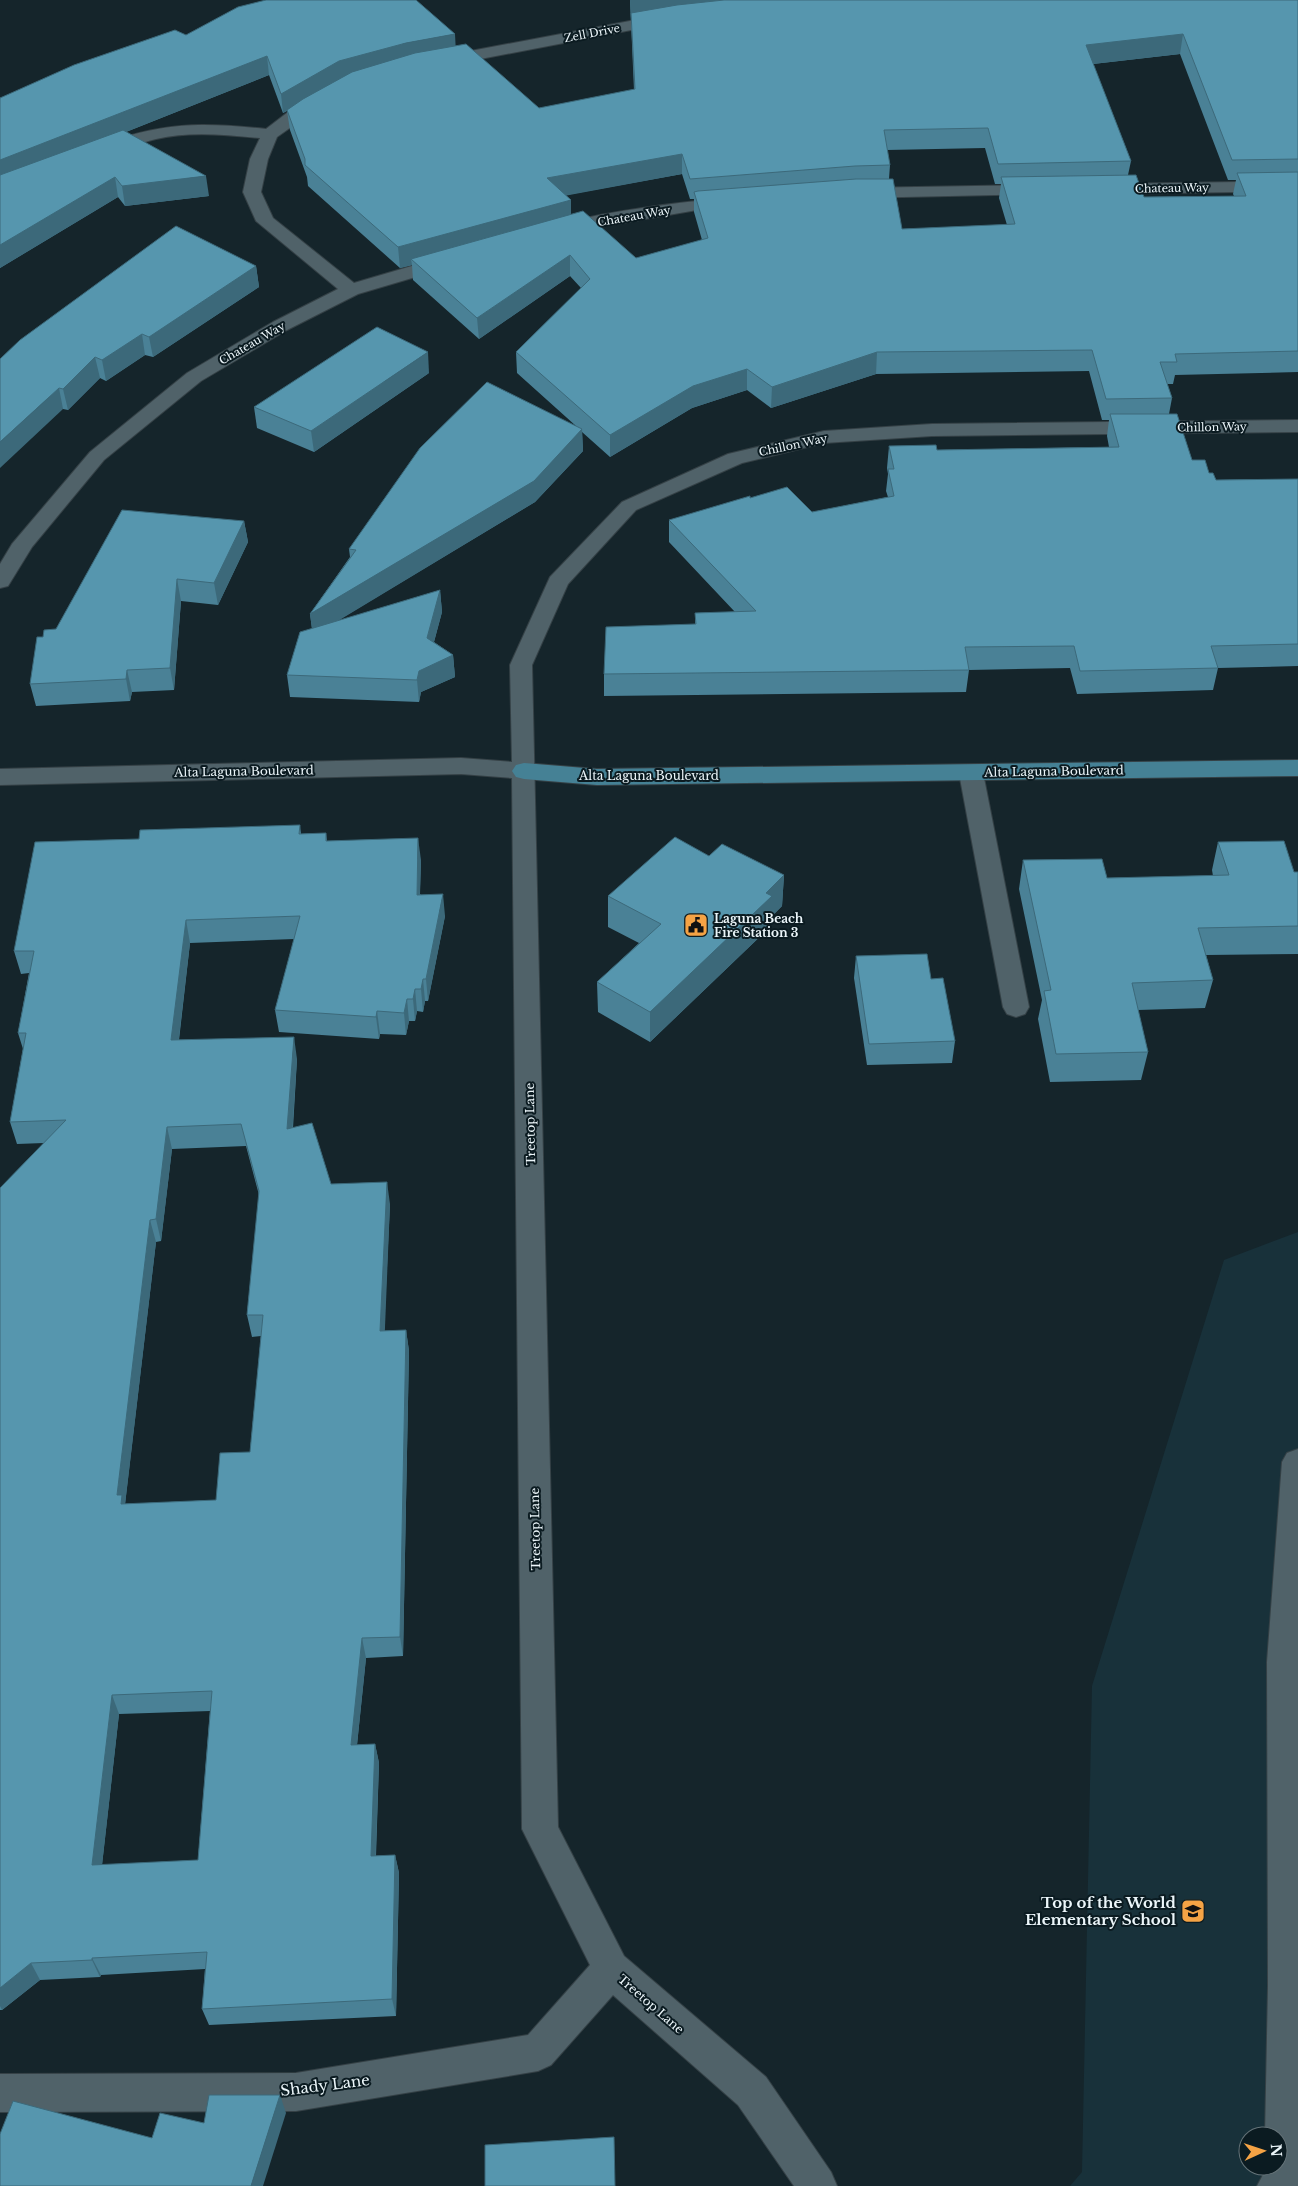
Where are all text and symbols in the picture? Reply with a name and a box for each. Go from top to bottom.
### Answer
street label: Zell Drive [563,21,621,45]
street label: Chateau Way [1135,180,1209,196]
street label: Chateau Way [596,203,672,229]
street label: Chateau Way [216,318,288,368]
street label: Chillon Way [1177,419,1247,435]
street label: Chillon Way [757,431,829,459]
street label: Alta Laguna Boulevard [173,762,314,780]
street label: Alta Laguna Boulevard [983,762,1124,780]
street label: Alta Laguna Boulevard [578,768,719,783]
place label: Laguna Beach Fire Station 3 [714,911,804,940]
public building icon: Laguna Beach Fire Station 3 [683,912,709,938]
street label: Treetop Lane [522,1082,538,1165]
street label: Treetop Lane [527,1487,543,1570]
place label: Top of the World Elementary School [1025,1893,1177,1929]
school or university icon: Top of the World Elementary School [1180,1898,1206,1924]
street label: Treetop Lane [615,1971,687,2037]
street label: Shady Lane [279,2070,371,2100]
north arrow [1238,2126,1288,2176]
text: N [1267,2143,1285,2157]

